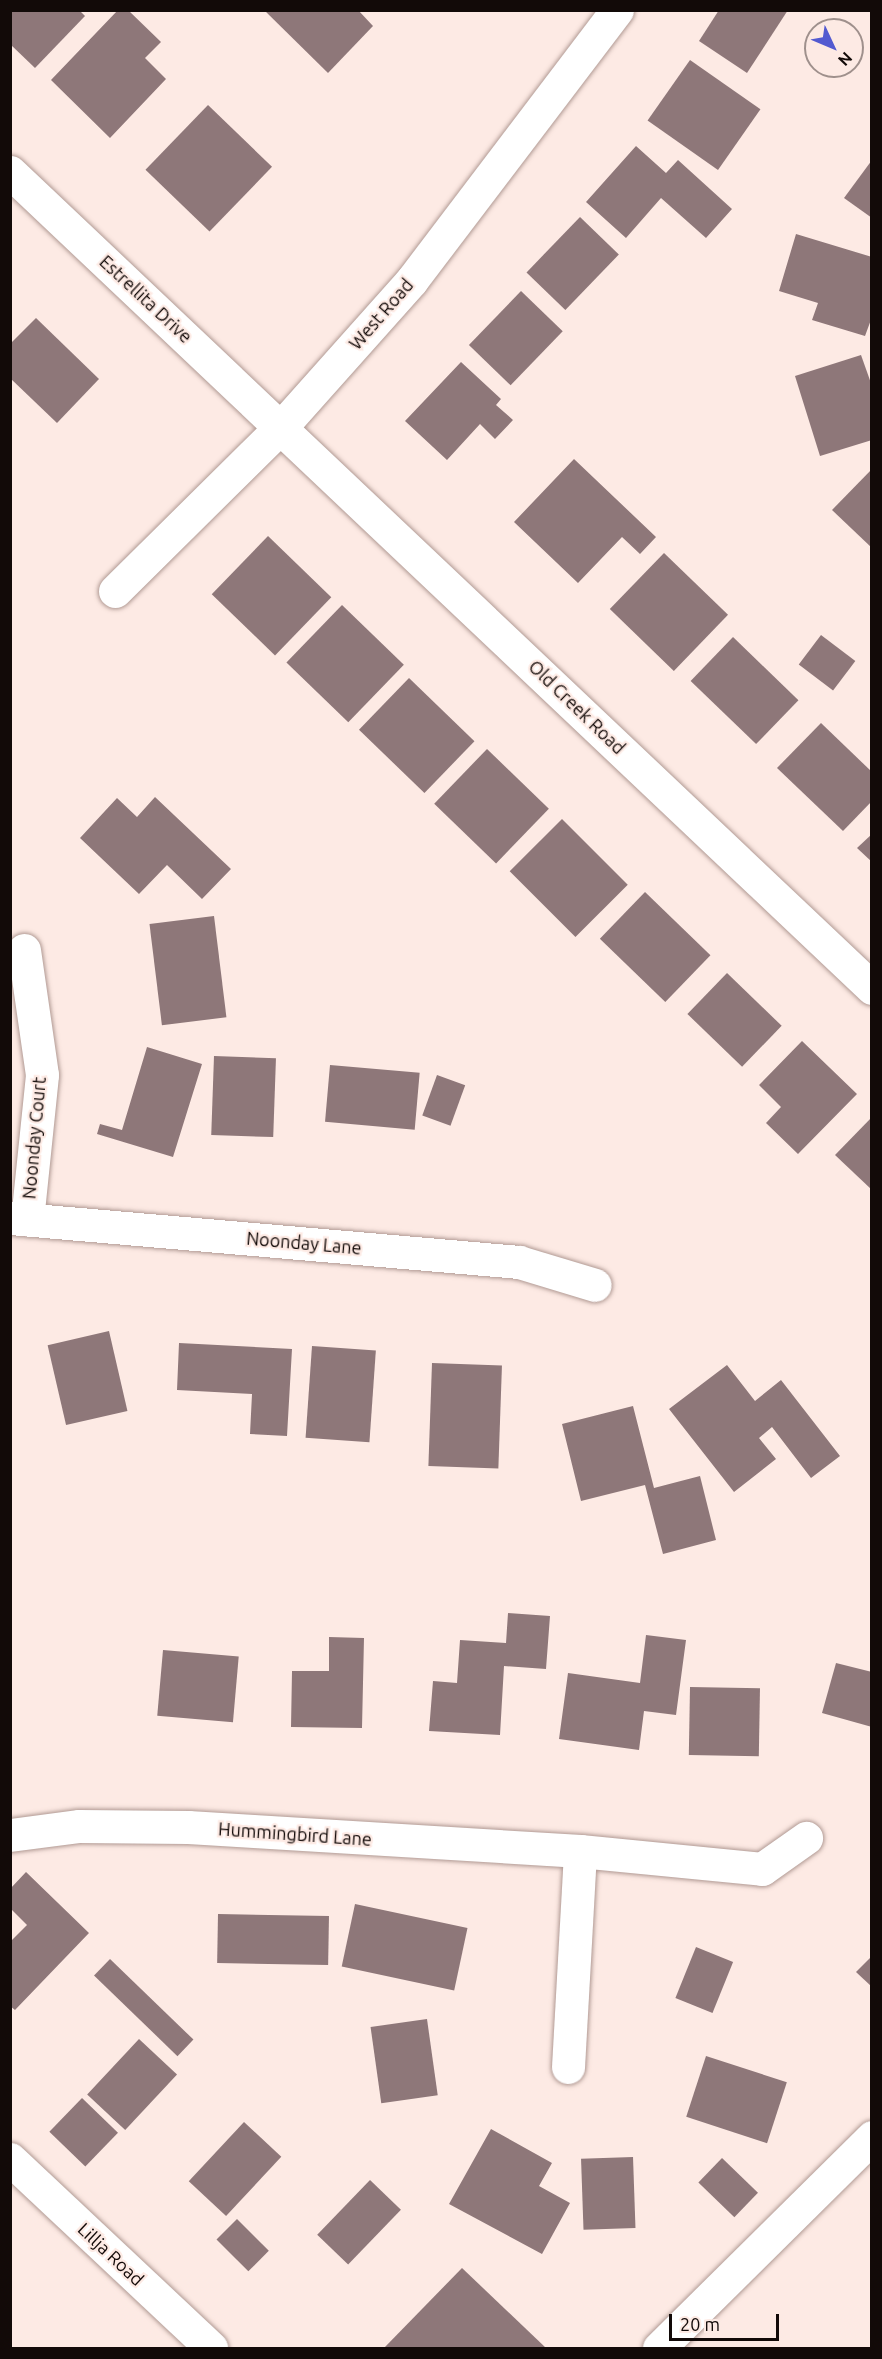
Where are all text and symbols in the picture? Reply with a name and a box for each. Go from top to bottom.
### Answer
north arrow [804,18,864,78]
text: N [835,49,856,70]
street label: Estrellita Drive [95,251,197,347]
street label: West Road [344,274,418,354]
street label: Old Creek Road [524,656,630,758]
street label: Noonday Court [18,1076,50,1200]
street label: Noonday Lane [246,1227,362,1259]
street label: Hummingbird Lane [217,1818,373,1850]
street label: Lillja Road [74,2218,148,2290]
scale bar [672,2302,782,2340]
text: 20 m [680,2314,720,2334]

